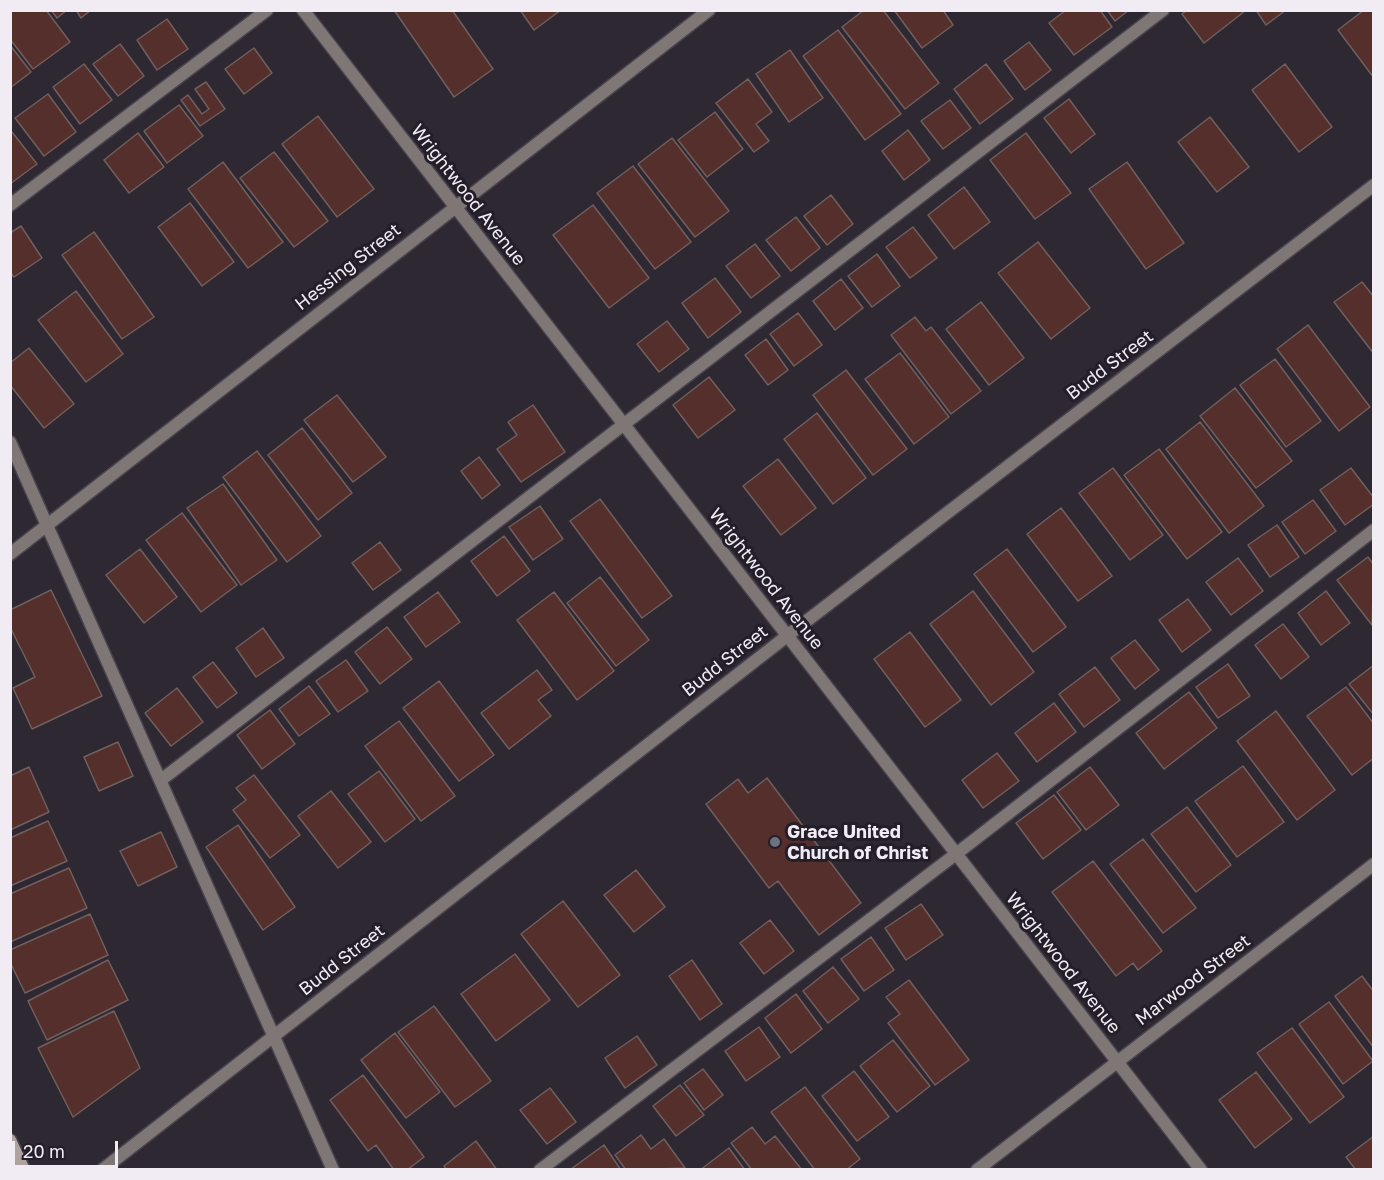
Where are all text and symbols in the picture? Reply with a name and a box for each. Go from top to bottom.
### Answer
street label: Wrightwood Avenue [406,120,530,270]
street label: Hessing Street [291,219,405,315]
street label: Budd Street [1062,325,1158,405]
street label: Wrightwood Avenue [704,504,828,654]
street label: Budd Street [678,621,772,701]
place label: Grace United Church of Christ [787,821,928,864]
marker: Grace United Church of Christ [768,835,782,849]
street label: Wrightwood Avenue [1001,888,1125,1038]
street label: Budd Street [295,920,389,1000]
street label: Marwood Street [1131,930,1255,1030]
scale bar [15,1129,122,1167]
text: 20 m [23,1140,65,1162]

